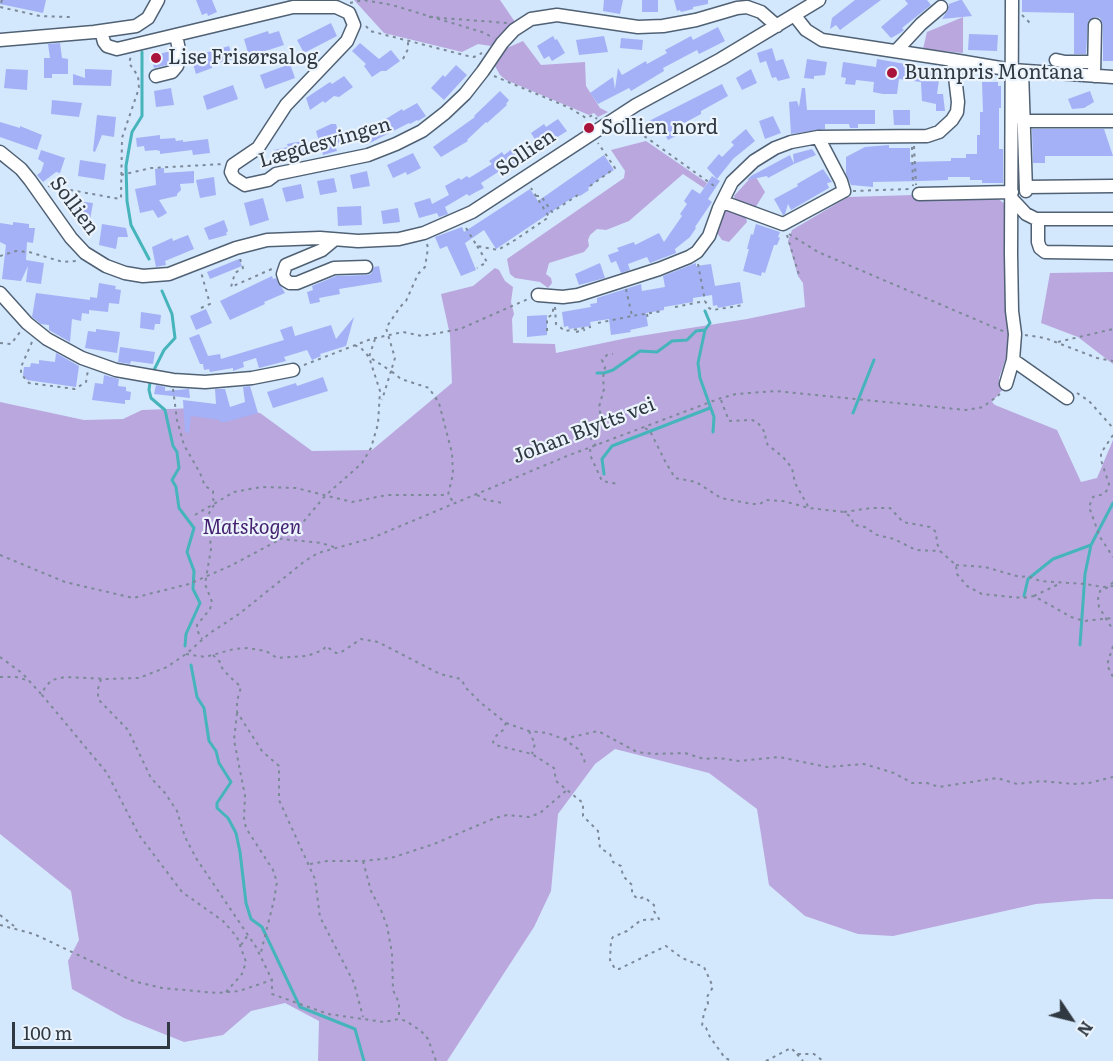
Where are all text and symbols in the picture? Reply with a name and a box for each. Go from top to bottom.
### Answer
place label: Lise Frisørsalog [168,46,318,70]
marker: Lise Frisørsalog [149,51,163,65]
place label: Bunnpris Montana [904,61,1084,85]
marker: Bunnpris Montana [885,66,899,80]
street label: Lægdesvingen [256,113,394,173]
place label: Sollien nord [601,116,718,140]
marker: Sollien nord [582,121,596,135]
street label: Sollien [492,124,560,182]
street label: Sollien [44,172,104,240]
street label: Johan Blytts vei [509,393,659,469]
park label: Matskogen [202,516,302,540]
north arrow [1041,989,1101,1049]
scale bar [15,1010,172,1048]
text: N [1072,1017,1099,1042]
text: 100 m [23,1019,72,1046]

